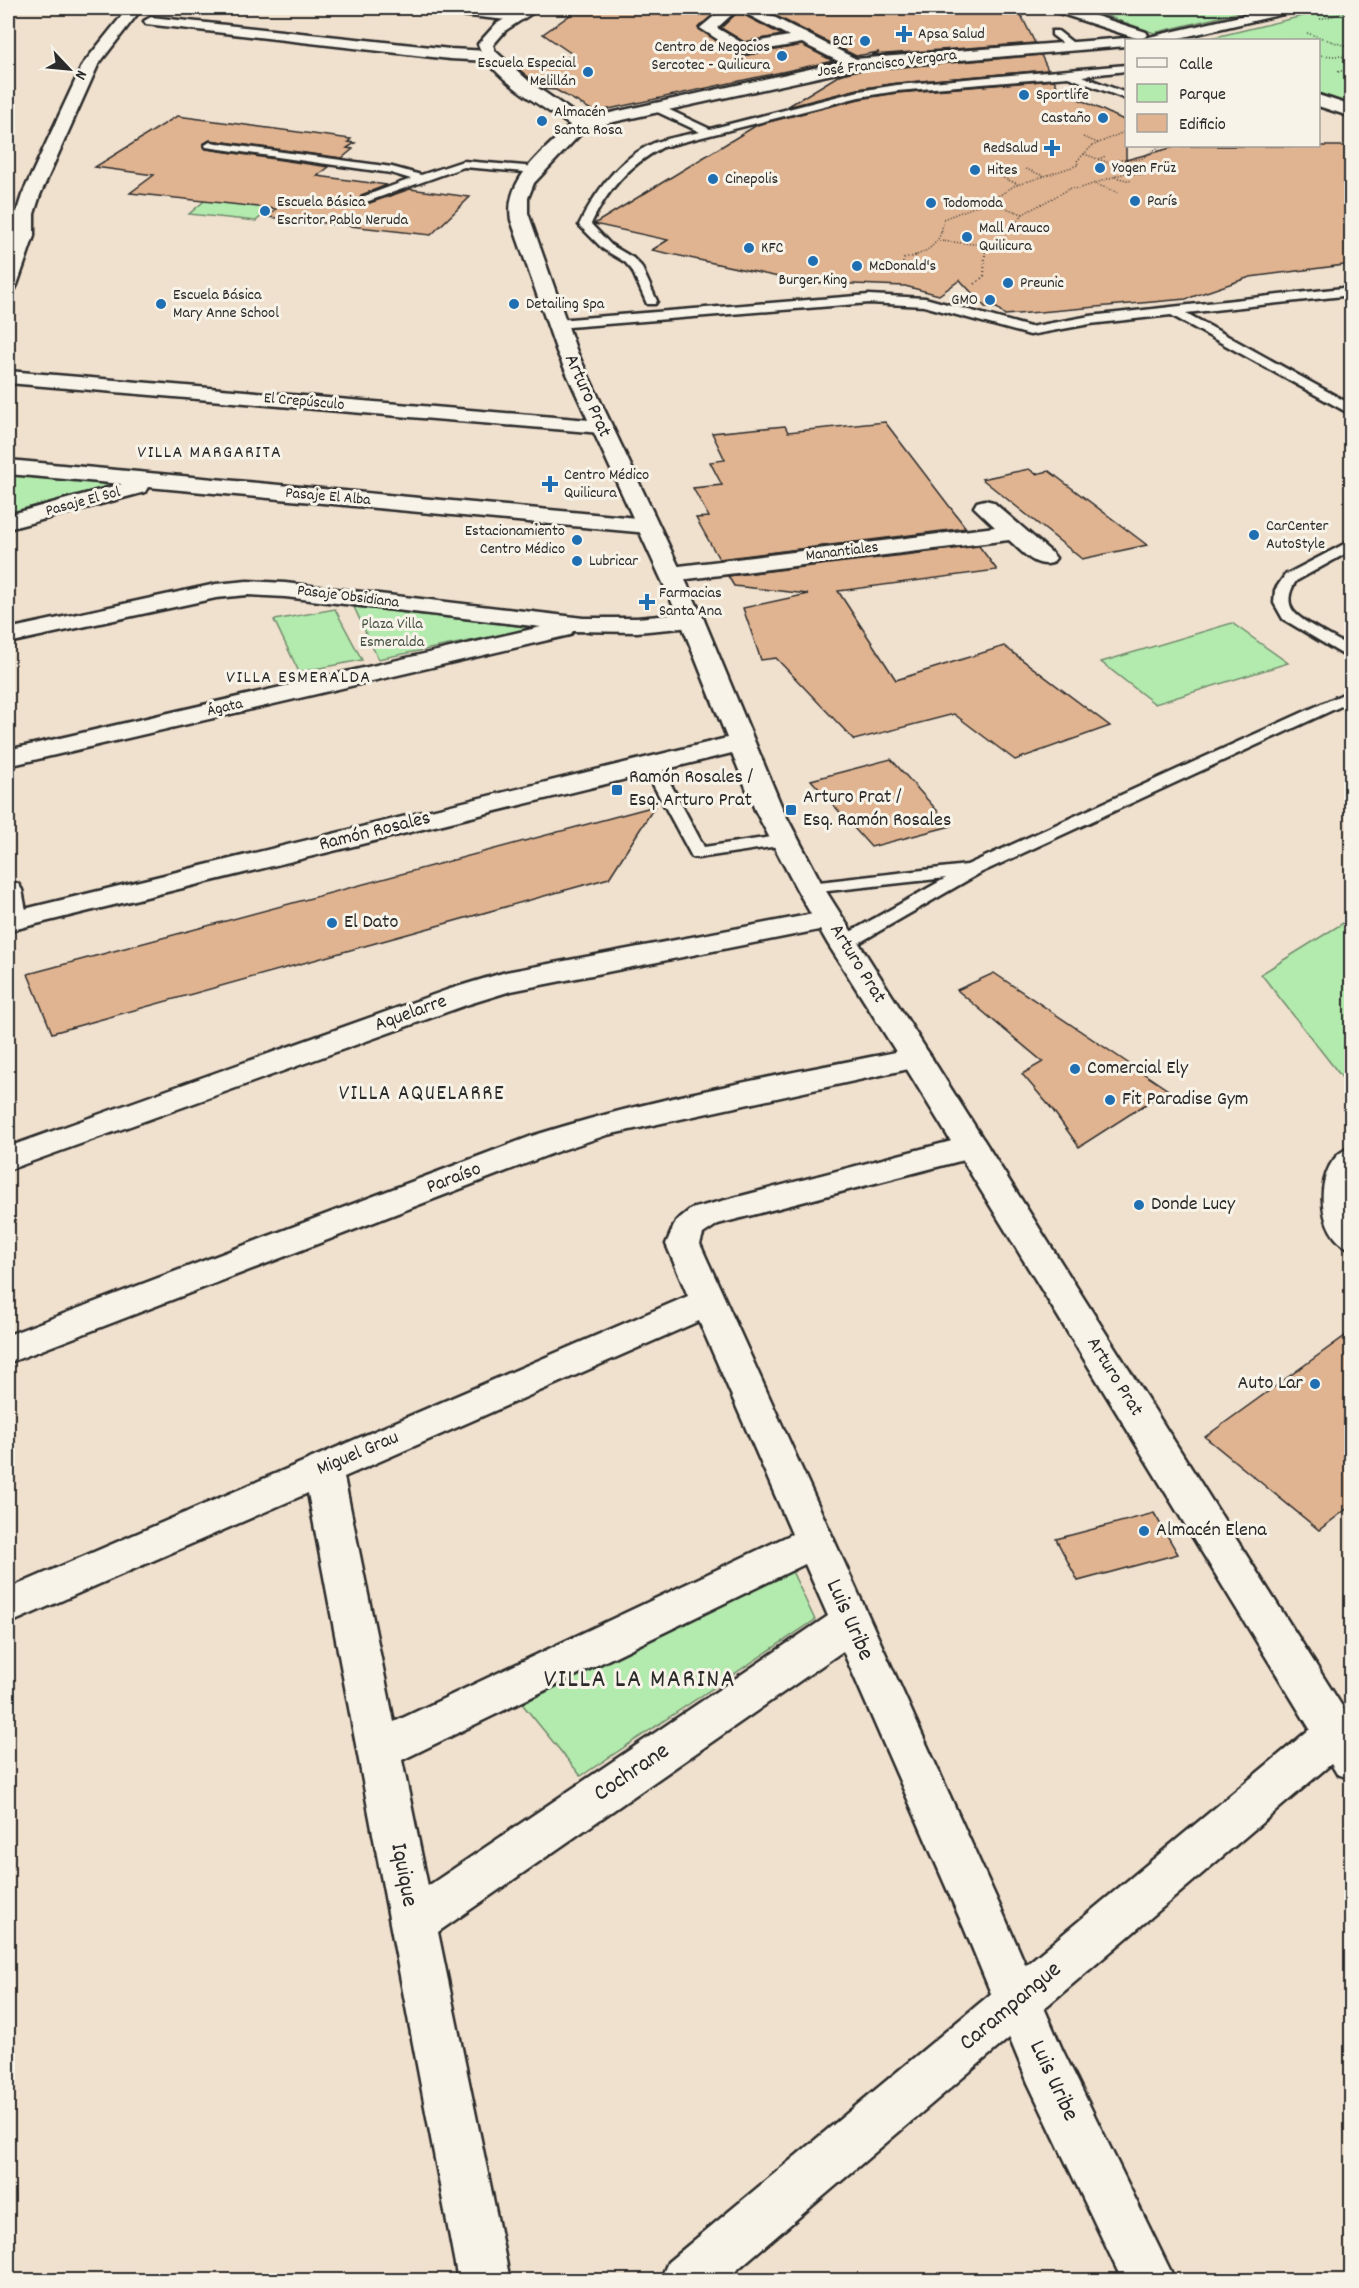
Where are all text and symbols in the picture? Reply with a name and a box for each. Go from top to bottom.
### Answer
place label: Apsa Salud [918,23,985,46]
marker: Apsa Salud [895,25,913,43]
place label: BCI [833,30,853,53]
marker: BCI [858,34,872,48]
place label: Centro de Negocios Sercotec - Quilicura [652,36,770,77]
north arrow [39,39,99,99]
legend [1125,39,1320,147]
street label: José Francisco Vergara [816,44,958,84]
marker: Centro de Negocios Sercotec - Quilicura [775,49,789,63]
place label: Escuela Especial Melillán [478,52,576,93]
text: Calle [1179,53,1213,78]
marker: Escuela Especial Melillán [581,65,595,79]
text: N [68,66,92,83]
text: Parque [1179,83,1226,108]
place label: Sportlife [1036,84,1089,107]
marker: Sportlife [1017,88,1031,102]
place label: Almacén Santa Rosa [554,101,623,142]
place label: Castaño [1041,107,1091,130]
marker: Castaño [1096,111,1110,125]
text: Edificio [1179,113,1226,138]
marker: Almacén Santa Rosa [535,114,549,128]
place label: RedSalud [983,137,1038,160]
marker: RedSalud [1043,139,1061,157]
place label: Yogen Früz [1112,157,1176,180]
place label: Hites [987,159,1018,182]
marker: Yogen Früz [1093,161,1107,175]
marker: Hites [968,163,982,177]
place label: Cinepolis [725,168,778,191]
marker: Cinepolis [706,172,720,186]
place label: París [1147,190,1178,213]
place label: Escuela Básica Escritor Pablo Neruda [277,191,408,232]
place label: Todomoda [943,192,1003,215]
marker: París [1128,194,1142,208]
marker: Todomoda [924,196,938,210]
marker: Escuela Básica Escritor Pablo Neruda [258,204,272,218]
place label: Mall Arauco Quilicura [979,217,1050,258]
marker: Mall Arauco Quilicura [960,230,974,244]
place label: KFC [761,237,784,260]
marker: KFC [742,241,756,255]
marker: Burger King [806,254,820,268]
place label: McDonald's [869,255,937,278]
marker: McDonald's [850,259,864,273]
place label: Burger King [779,269,847,292]
place label: Preunic [1020,272,1064,295]
marker: Preunic [1001,276,1015,290]
place label: Escuela Básica Mary Anne School [173,284,279,325]
place label: GMO [951,289,978,312]
place label: Detailing Spa [526,293,605,316]
marker: GMO [983,293,997,307]
marker: Escuela Básica Mary Anne School [154,297,168,311]
marker: Detailing Spa [507,297,521,311]
street label: Arturo Prat [556,350,618,442]
street label: El Crepúsculo [263,387,345,417]
district label: VILLA MARGARITA [138,441,282,466]
place label: Centro Médico Quilicura [564,464,649,505]
marker: Centro Médico Quilicura [541,475,559,493]
street label: Pasaje El Sol [43,481,123,523]
street label: Pasaje El Alba [284,482,372,512]
place label: CarCenter AutoStyle [1266,515,1329,556]
place label: Estacionamiento Centro Médico [465,520,565,561]
marker: CarCenter AutoStyle [1247,528,1261,542]
marker: Estacionamiento Centro Médico [570,533,584,547]
street label: Manantiales [804,536,880,568]
place label: Lubricar [589,550,638,573]
marker: Lubricar [570,554,584,568]
street label: Pasaje Obsidiana [296,579,401,615]
place label: Farmacias Santa Ana [659,582,722,623]
marker: Farmacias Santa Ana [640,595,654,609]
park label: Plaza Villa Esmeralda [360,613,425,654]
district label: VILLA ESMERALDA [226,666,372,691]
street label: Ágata [205,693,246,723]
place label: Ramón Rosales / Esq. Arturo Prat [629,764,754,815]
marker: Ramón Rosales / Esq. Arturo Prat [610,783,624,797]
place label: Arturo Prat / Esq. Ramón Rosales [803,784,951,835]
marker: Arturo Prat / Esq. Ramón Rosales [784,803,798,817]
street label: Ramón Rosales [316,805,434,859]
place label: El Dato [344,909,398,937]
marker: El Dato [325,916,339,930]
street label: Arturo Prat [822,919,892,1009]
street label: Aquelarre [371,988,451,1040]
place label: Comercial Ely [1087,1055,1189,1083]
marker: Comercial Ely [1068,1062,1082,1076]
district label: VILLA AQUELARRE [339,1080,505,1110]
place label: Fit Paradise Gym [1122,1086,1249,1114]
marker: Fit Paradise Gym [1103,1093,1117,1107]
street label: Paraíso [423,1156,485,1202]
place label: Donde Lucy [1151,1191,1236,1219]
marker: Donde Lucy [1132,1198,1146,1212]
street label: Arturo Prat [1079,1332,1149,1422]
place label: Auto Lar [1238,1370,1304,1398]
marker: Auto Lar [1308,1377,1322,1391]
street label: Miguel Grau [313,1424,403,1484]
place label: Almacén Elena [1156,1517,1267,1545]
marker: Almacén Elena [1137,1524,1151,1538]
street label: Luis Uribe [816,1574,882,1666]
district label: VILLA LA MARINA [544,1662,736,1699]
street label: Cochrane [587,1735,677,1811]
street label: Iquique [380,1840,426,1910]
street label: Carampangue [952,1954,1070,2060]
street label: Luis Uribe [1019,2035,1087,2127]

